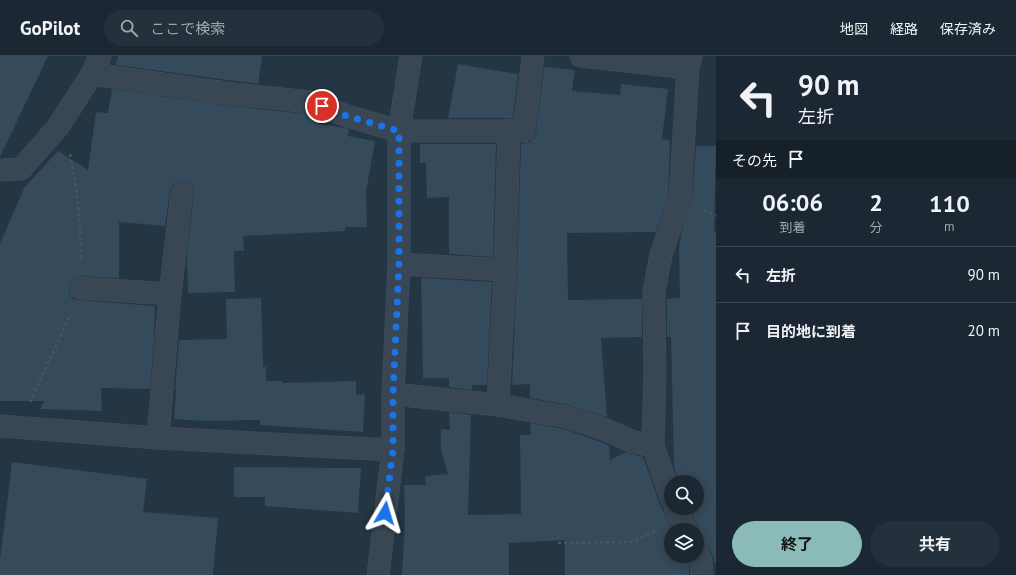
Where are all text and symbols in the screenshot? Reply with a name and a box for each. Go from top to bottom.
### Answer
search box [104,10,384,46]
text: GoPilot [20,16,80,40]
icon: search [118,17,140,39]
text: ここで検索 [150,19,225,38]
text: 地図 [840,20,868,38]
text: 経路 [890,20,918,38]
text: 保存済み [940,20,996,38]
text: 90 m [798,66,859,103]
icon: left [732,72,784,124]
pin [305,89,339,123]
icon: arrive [311,95,333,117]
text: 左折 [798,105,834,128]
icon: arrive [785,148,807,170]
text: その先 [732,151,777,170]
text: 06:06 [762,187,823,218]
text: 2 [869,187,883,218]
text: 110 [929,188,970,219]
text: m [944,218,955,235]
text: 到着 [780,219,806,236]
text: 分 [870,219,883,236]
icon: left [732,264,754,286]
text: 90 m [967,265,1000,284]
text: 左折 [766,266,796,285]
icon: arrive [732,320,754,342]
text: 20 m [967,321,1000,340]
text: 目的地に到着 [766,322,856,341]
map controls [664,475,704,563]
button: search [664,475,704,515]
position arrow [364,492,406,534]
button: 終了 [732,521,862,567]
button: 共有 [870,521,1000,567]
button: layers [664,523,704,563]

